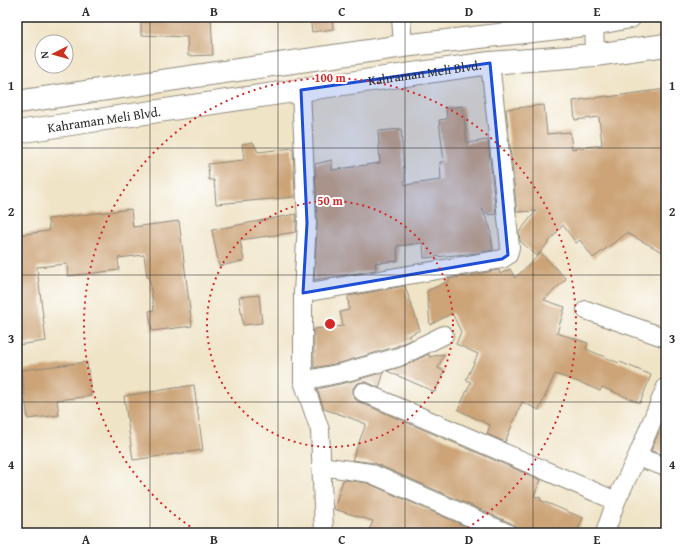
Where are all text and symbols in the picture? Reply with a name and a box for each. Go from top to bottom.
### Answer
text: A [82,2,91,21]
text: B [210,2,218,21]
text: C [338,2,346,21]
text: D [465,2,473,21]
text: E [594,2,601,21]
north arrow [34,34,74,74]
text: N [36,50,52,60]
street label: Kahraman Meli Blvd. [367,55,482,90]
text: 100 m [314,69,347,86]
text: 1 [8,76,14,95]
text: 1 [669,76,675,95]
street label: Kahraman Meli Blvd. [46,101,162,137]
text: 50 m [317,192,343,209]
text: 2 [8,202,15,221]
text: 2 [669,202,676,221]
centre of rings [323,317,337,331]
text: 3 [8,329,14,348]
text: 3 [669,329,675,348]
text: 4 [8,455,15,474]
text: 4 [669,455,676,474]
text: A [82,530,91,549]
text: B [210,530,218,549]
text: C [338,530,346,549]
text: D [465,530,473,549]
text: E [594,530,601,549]

